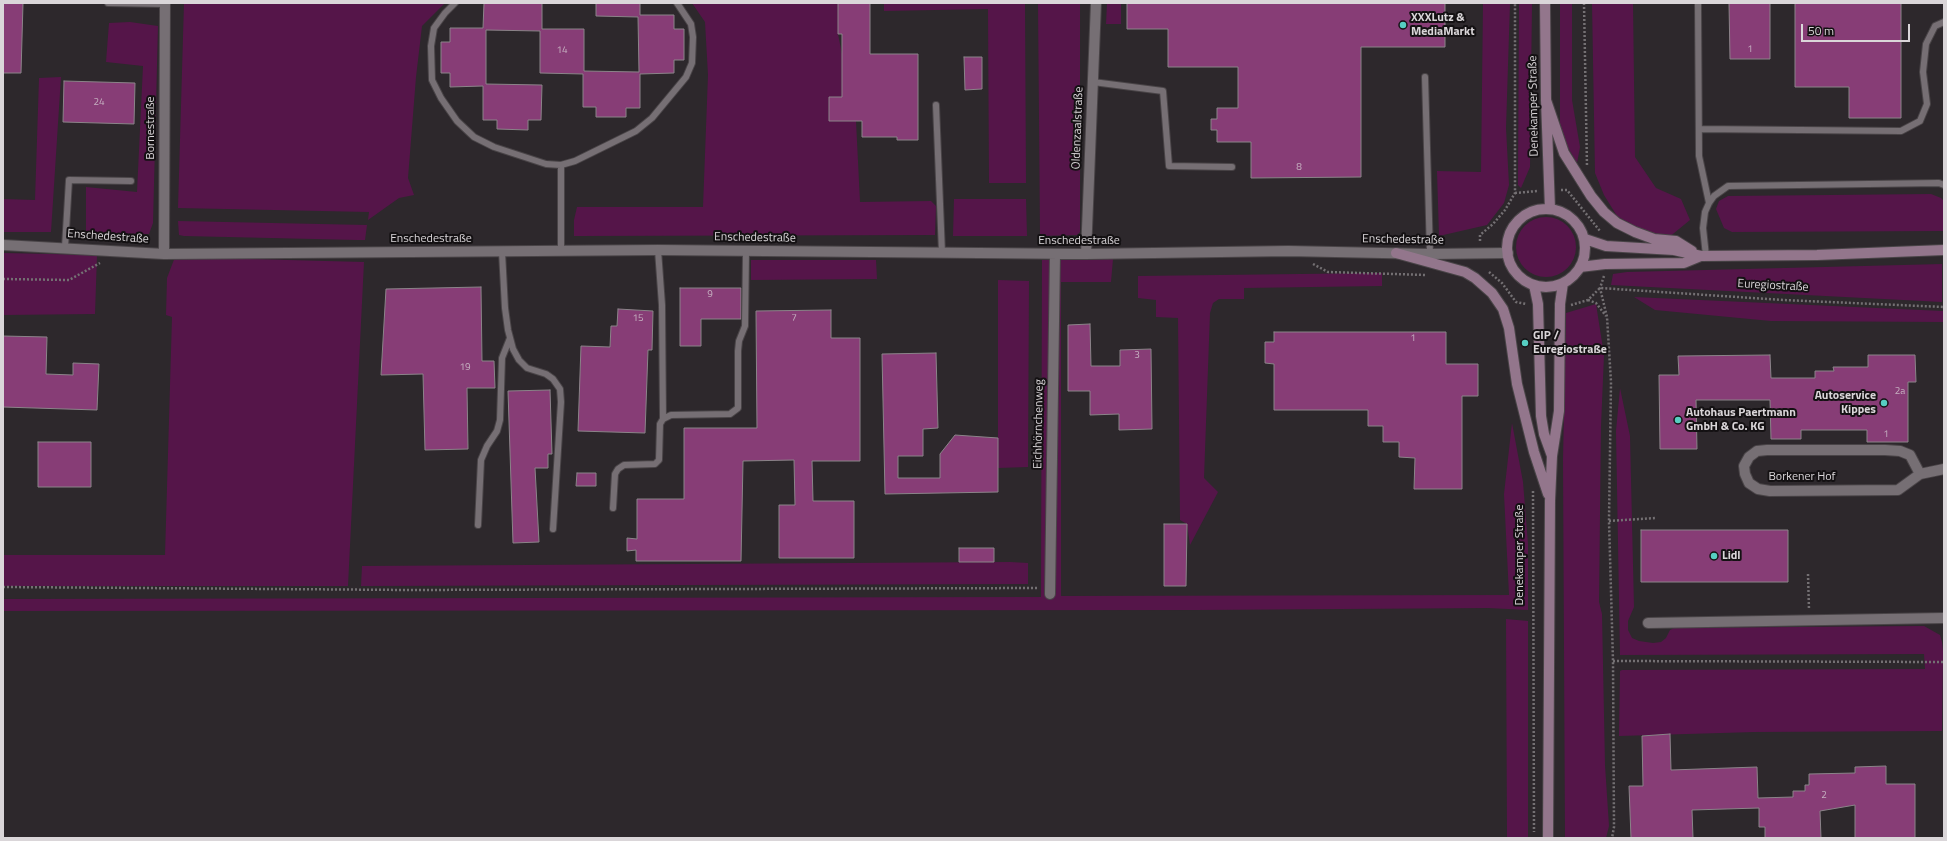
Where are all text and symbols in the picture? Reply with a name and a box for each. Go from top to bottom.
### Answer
place label: XXXLutz & MediaMarkt [1411,11,1475,39]
scale bar [1803,16,1912,42]
marker: XXXLutz & MediaMarkt [1398,20,1408,30]
text: 50 m [1808,21,1834,40]
house number: 1 [1747,44,1753,56]
house number: 14 [556,45,568,57]
street label: Denekamper Straße [1526,55,1542,157]
street label: Oldenzaalstraße [1069,86,1087,170]
street label: Bornestraße [144,96,158,160]
house number: 24 [93,97,105,109]
house number: 8 [1296,162,1302,174]
street label: Enschedestraße [67,227,149,247]
street label: Enschedestraße [714,230,796,246]
street label: Enschedestraße [390,232,472,246]
street label: Enschedestraße [1362,232,1444,248]
street label: Enschedestraße [1038,234,1120,248]
street label: Euregiostraße [1737,277,1809,295]
house number: 9 [707,289,713,301]
house number: 15 [632,313,644,325]
house number: 7 [791,313,797,325]
place label: GIP / Euregiostraße [1533,329,1607,357]
house number: 1 [1410,333,1416,345]
marker: GIP / Euregiostraße [1520,338,1530,348]
house number: 3 [1134,350,1140,362]
house number: 19 [459,362,471,374]
street label: Eichhörnchenweg [1031,379,1047,469]
house number: 2a [1895,386,1905,398]
place label: Autoservice Kippes [1815,389,1876,417]
marker: Autoservice Kippes [1879,398,1889,408]
place label: Autohaus Paertmann GmbH & Co. KG [1686,406,1796,434]
marker: Autohaus Paertmann GmbH & Co. KG [1673,415,1683,425]
house number: 1 [1883,429,1889,441]
street label: Borkener Hof [1768,470,1836,484]
street label: Denekamper Straße [1513,505,1527,605]
place label: Lidl [1722,549,1741,563]
marker: Lidl [1709,551,1719,561]
house number: 2 [1821,790,1827,802]

